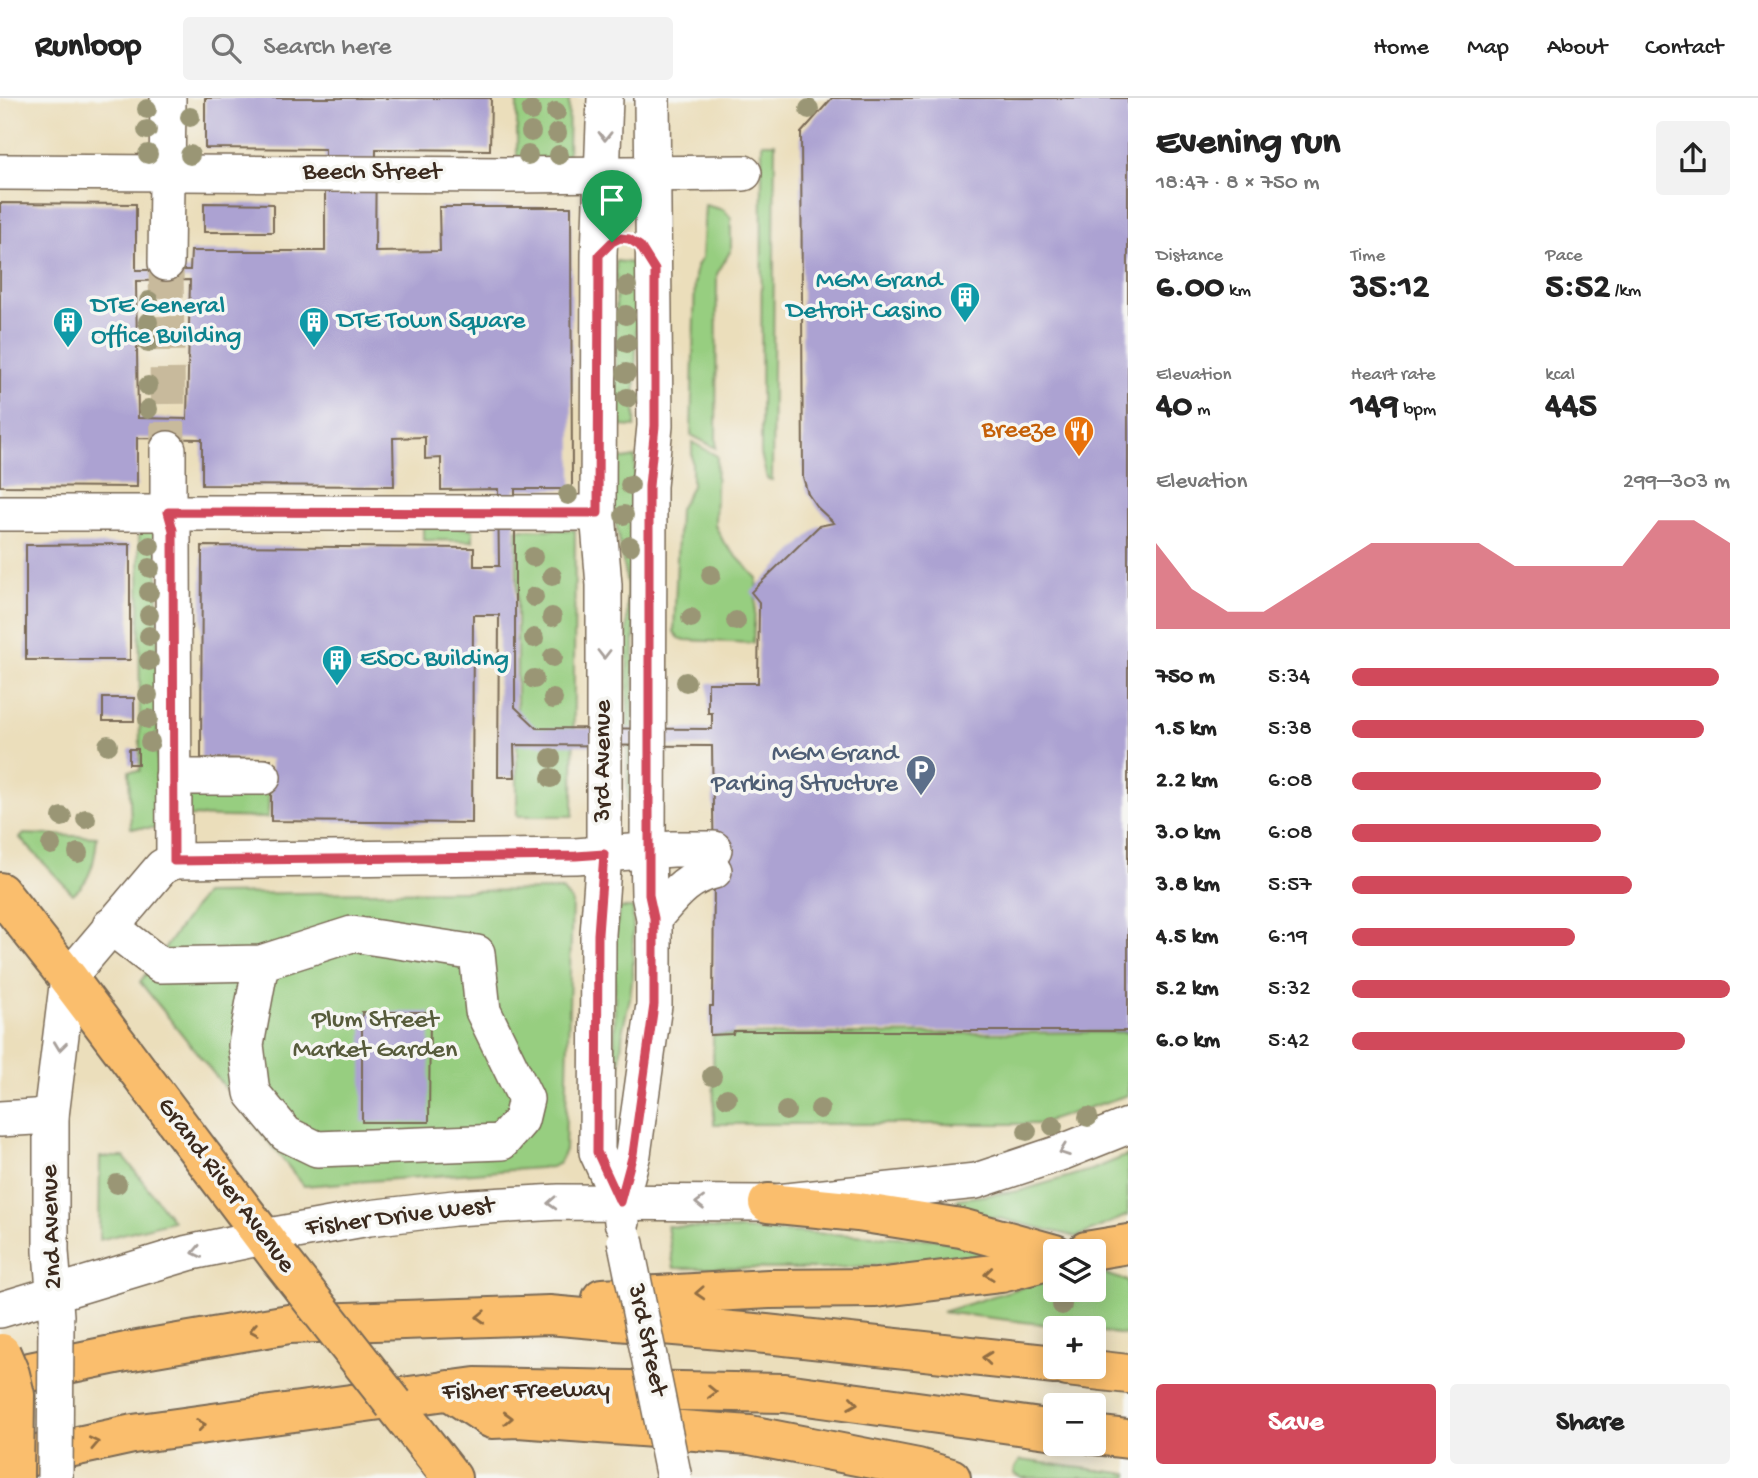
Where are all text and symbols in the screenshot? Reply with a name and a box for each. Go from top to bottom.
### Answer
search box [183,17,673,80]
text: Runloop [35,29,141,67]
icon: search [207,29,245,67]
text: Search here [263,33,391,64]
text: Home [1373,34,1429,63]
text: Map [1467,34,1509,63]
text: About [1547,34,1607,63]
text: Contact [1645,34,1723,63]
button: share [1656,121,1730,195]
text: Evening run [1156,122,1340,166]
one-way arrow [597,130,612,141]
street label: Beech Street [302,158,444,189]
pin [582,170,642,242]
text: 18:47 · 8 × 750 m [1156,170,1320,197]
icon: arrive [593,181,631,219]
text: Distance [1156,245,1223,268]
text: Time [1351,245,1385,268]
text: Pace [1545,245,1583,268]
place label: MGM Grand Detroit Casino [784,267,944,328]
text: 6.00 [1156,268,1224,309]
text: 35:12 [1351,268,1430,309]
text: 5:52 [1545,268,1610,309]
building icon: MGM Grand Detroit Casino [948,280,982,324]
text: km [1224,280,1251,303]
text: /km [1610,280,1641,303]
place label: DTE General Office Building [89,292,242,353]
building icon: DTE General Office Building [51,305,85,349]
building icon: DTE Town Square [297,305,331,349]
place label: DTE Town Square [335,307,526,338]
text: Elevation [1156,364,1232,387]
text: Heart rate [1351,364,1436,387]
text: kcal [1545,364,1575,387]
text: 40 [1156,387,1192,428]
text: 149 [1351,387,1399,428]
text: 445 [1545,387,1597,428]
text: m [1192,399,1210,422]
text: bpm [1399,399,1436,422]
restaurant icon: Breeze [1062,414,1096,458]
place label: Breeze [981,416,1057,447]
text: Elevation [1156,469,1247,496]
text: 299–303 m [1623,469,1730,496]
building icon: ESOC Building [320,643,354,687]
place label: ESOC Building [360,645,509,676]
one-way arrow [596,649,612,659]
text: 750 m [1156,664,1215,691]
text: 5:34 [1268,664,1310,691]
street label: 3rd Avenue [589,699,620,823]
text: 1.5 km [1156,716,1217,743]
text: 5:38 [1268,716,1312,743]
place label: MGM Grand Parking Structure [710,740,900,801]
parking icon: MGM Grand Parking Structure [904,753,938,797]
text: 2.2 km [1156,768,1218,795]
text: 6:08 [1268,768,1313,795]
text: 3.0 km [1156,820,1220,847]
text: 6:08 [1268,820,1313,847]
text: 3.8 km [1156,872,1220,899]
text: 5:57 [1268,872,1311,899]
text: 4.5 km [1156,924,1218,951]
text: 6:19 [1268,924,1308,951]
text: 5.2 km [1156,976,1219,1003]
text: 5:32 [1268,976,1311,1003]
park label: Plum Street Market Garden [293,1006,458,1067]
text: 6.0 km [1156,1028,1220,1055]
text: 5:42 [1268,1028,1309,1055]
one-way arrow [52,1040,67,1051]
street label: Grand River Avenue [149,1092,301,1280]
one-way arrow [1059,1142,1071,1156]
street label: 2nd Avenue [35,1164,71,1290]
street label: Fisher Drive West [303,1191,498,1245]
one-way arrow [546,1195,557,1210]
one-way arrow [694,1195,705,1211]
map controls [1043,1239,1106,1456]
button: layers [1043,1239,1106,1302]
one-way arrow [191,1243,203,1258]
one-way arrow [983,1267,995,1282]
street label: 3rd Street [619,1280,673,1401]
one-way arrow [695,1285,706,1300]
one-way arrow [475,1310,486,1325]
button: + [1043,1316,1106,1379]
one-way arrow [248,1322,260,1337]
one-way arrow [982,1350,993,1365]
street label: Fisher Freeway [441,1375,610,1409]
one-way arrow [707,1384,718,1400]
button: Save [1156,1384,1436,1464]
button: Share [1450,1384,1730,1464]
button: − [1043,1393,1106,1456]
one-way arrow [847,1395,859,1410]
one-way arrow [502,1411,513,1426]
one-way arrow [195,1418,206,1433]
one-way arrow [88,1436,100,1451]

